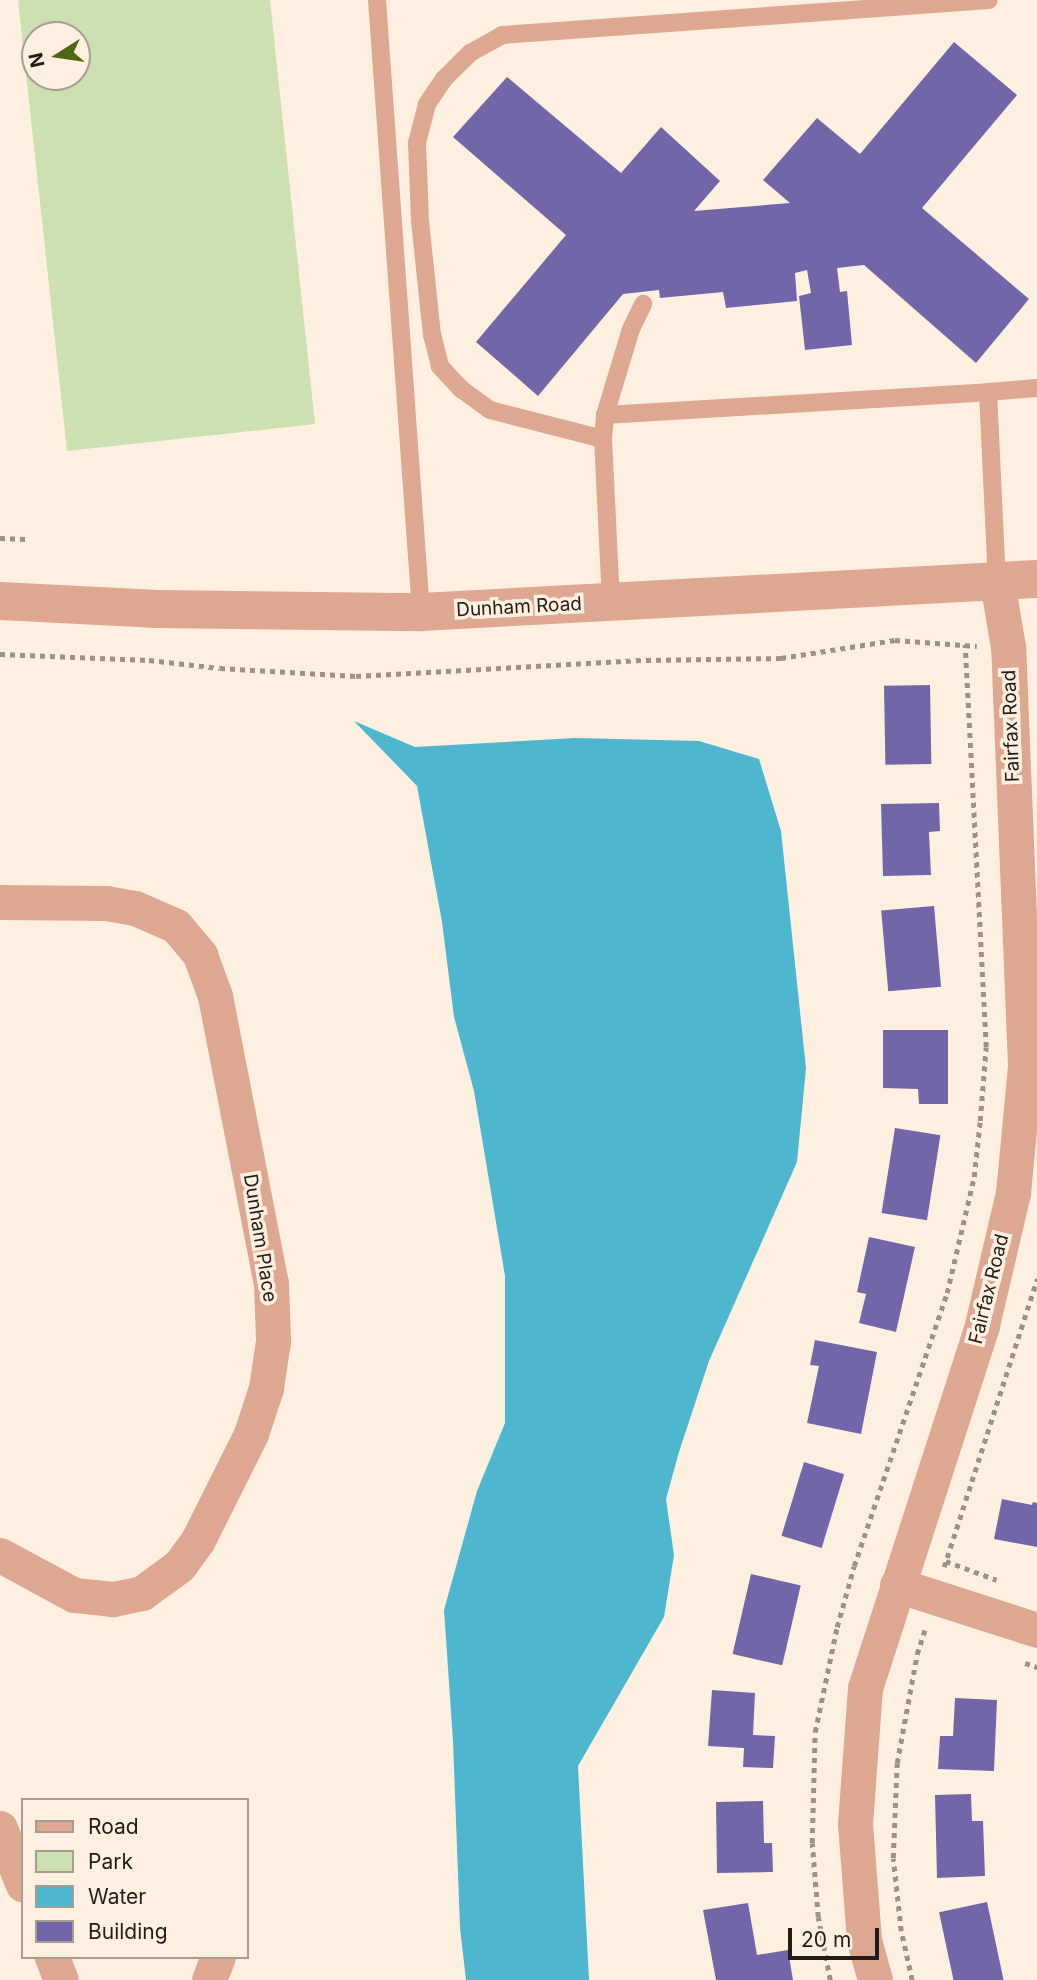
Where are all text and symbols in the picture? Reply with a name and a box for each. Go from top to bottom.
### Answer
north arrow [21,21,91,91]
text: N [24,51,50,70]
street label: Dunham Road [456,592,582,622]
street label: Fairfax Road [998,669,1024,783]
street label: Dunham Place [239,1172,281,1304]
street label: Fairfax Road [964,1232,1014,1346]
legend [21,1798,248,1959]
text: Road [88,1814,139,1839]
text: Park [88,1849,133,1874]
text: Water [88,1884,146,1909]
scale bar [792,1913,883,1957]
text: Building [88,1919,168,1944]
text: 20 m [801,1927,851,1952]

